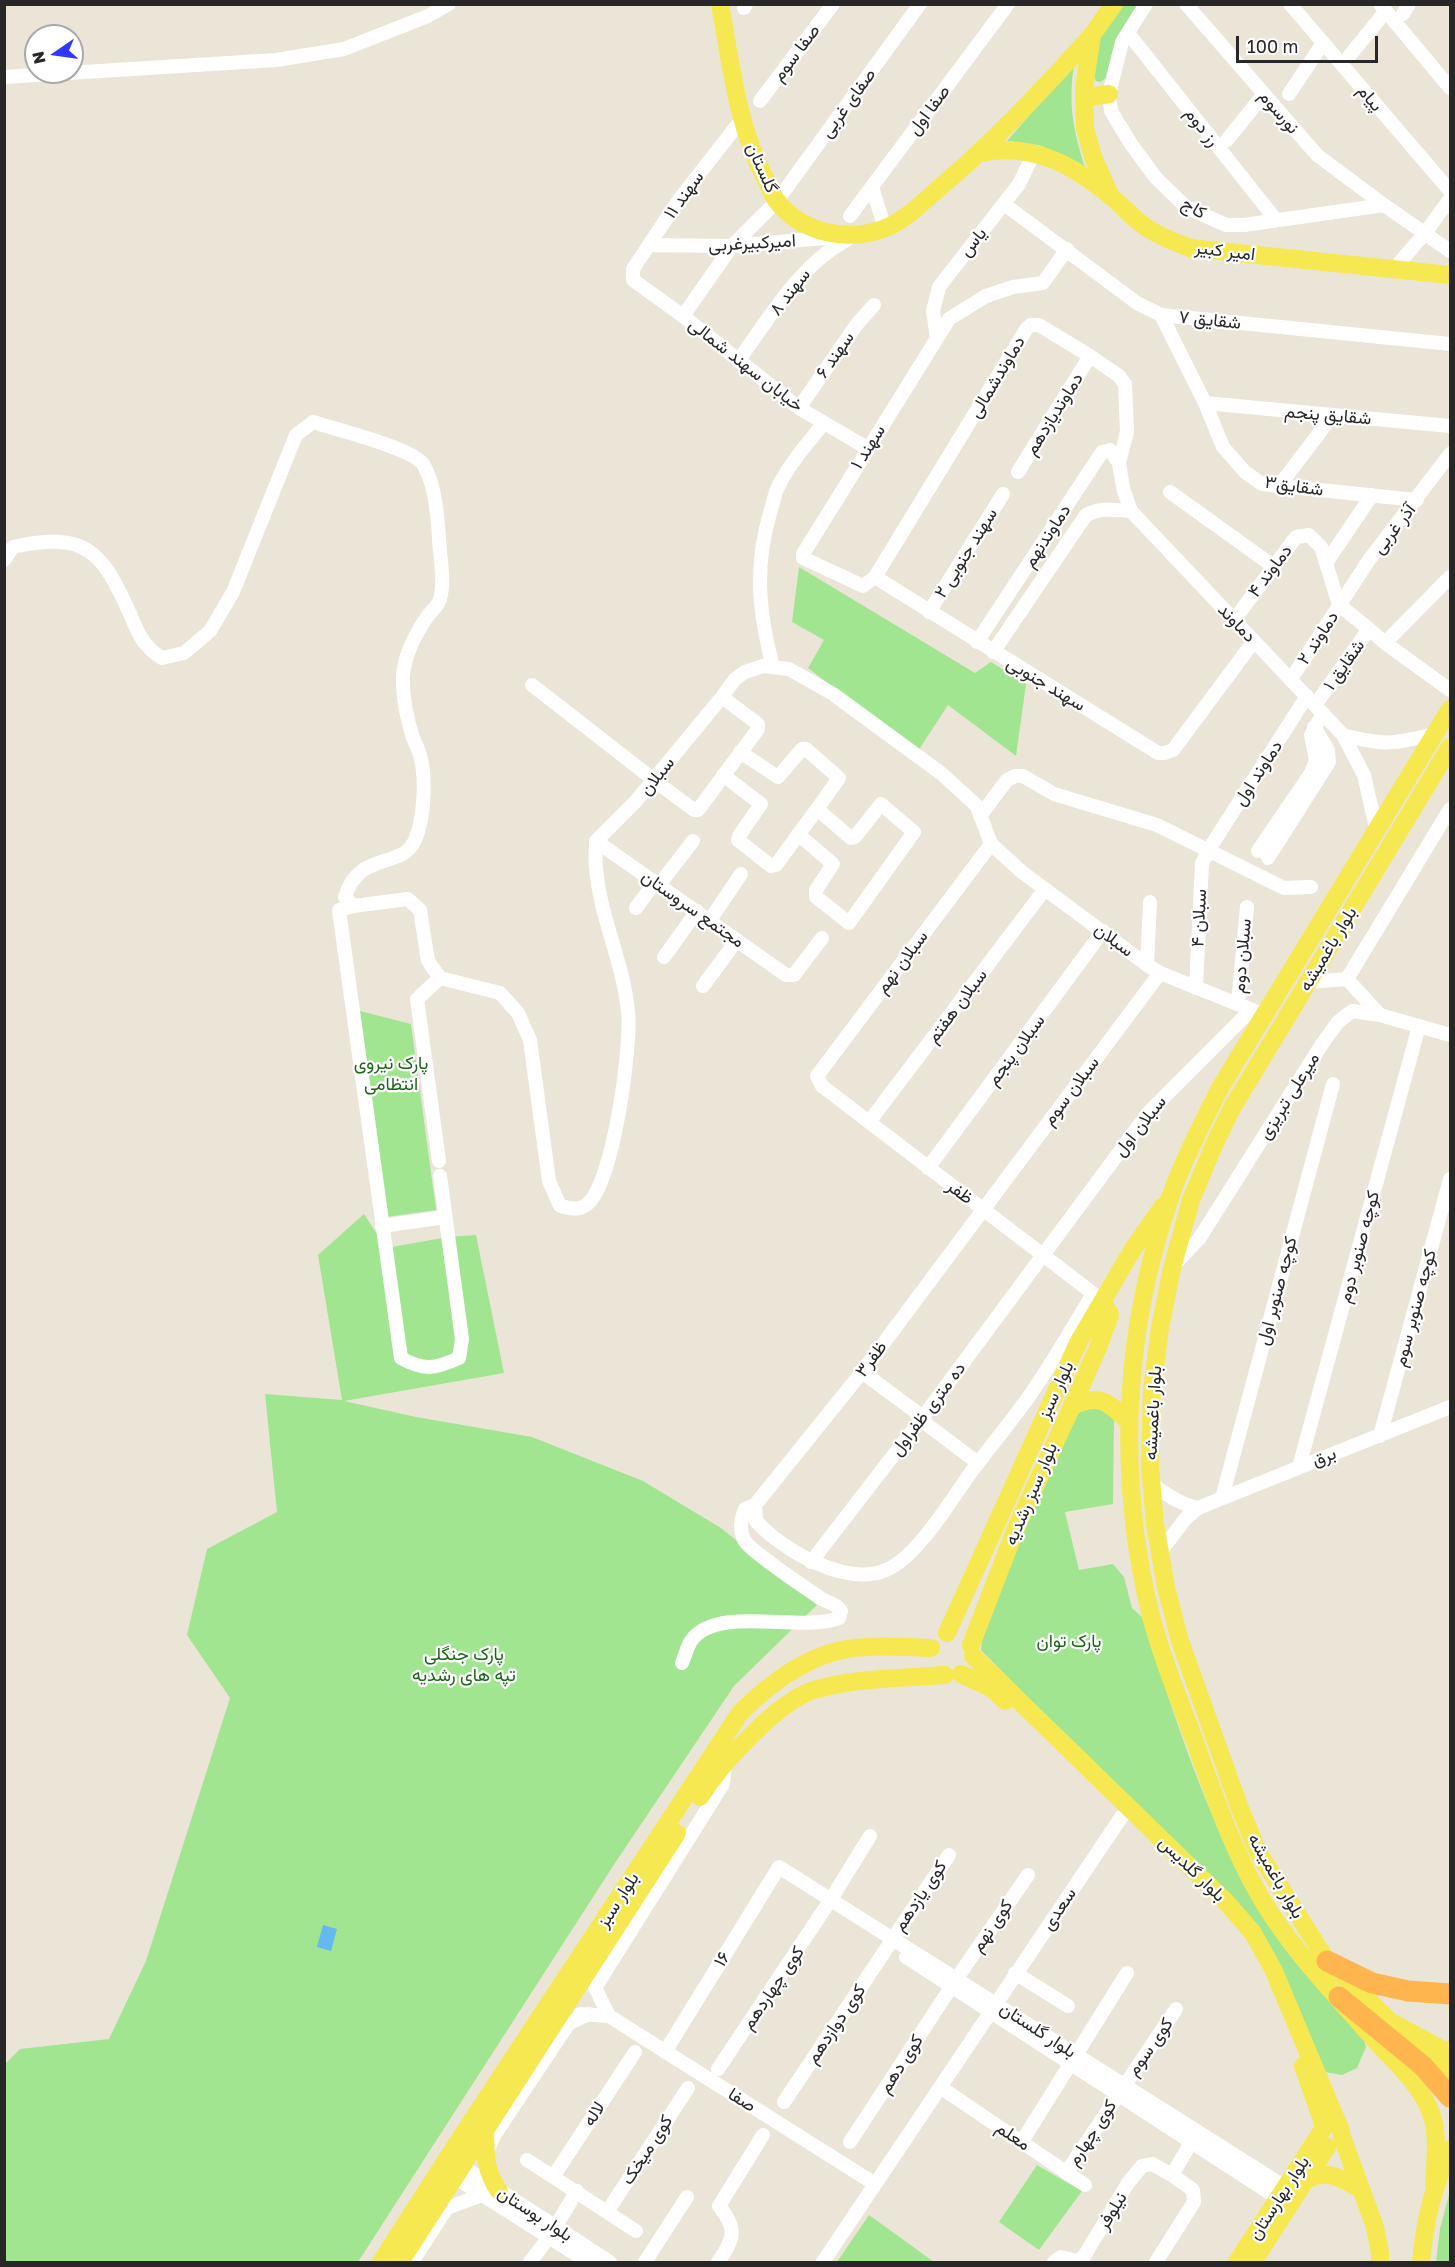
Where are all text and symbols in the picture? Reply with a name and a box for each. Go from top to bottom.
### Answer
street label: صفا سوم [767,20,825,86]
north arrow [24,24,84,84]
scale bar [1239,24,1382,62]
text: 100 m [1247,35,1298,57]
text: N [27,49,50,66]
street label: صفای غربی [816,64,880,142]
street label: پیام [1353,80,1387,116]
street label: صفا اول [903,81,955,139]
street label: نورسوم [1254,86,1304,138]
street label: رز دوم [1180,103,1224,151]
street label: گلستان [741,140,783,196]
street label: سهند ۱۱ [659,167,709,223]
street label: کاج [1178,192,1210,224]
street label: یاس [955,223,991,261]
street label: امیرکبیرغربی [708,230,796,256]
street label: امیر کبیر [1194,237,1256,265]
street label: سهند ۸ [765,264,815,320]
street label: شقایق ۷ [1178,306,1242,334]
street label: خیابان سهند شمالی [684,314,808,416]
street label: سهند ۶ [811,327,859,383]
street label: دماوندشمالی [964,332,1030,422]
street label: دماوندیازدهم [1020,369,1088,459]
street label: شقایق پنجم [1284,400,1372,430]
street label: سهند ۱ [846,421,890,473]
street label: شقایق۳ [1263,471,1325,501]
street label: آذر غربی [1368,499,1420,559]
street label: دماوندنهم [1019,500,1075,572]
street label: سهند جنوبی ۲ [930,504,1002,602]
street label: دماوند ۴ [1243,540,1297,602]
street label: دماوند [1213,599,1261,647]
street label: دماوند ۲ [1293,607,1343,669]
street label: شقایق ۱ [1319,635,1369,695]
street label: سهند جنوبی [1003,652,1089,716]
street label: دماوند اول [1229,736,1287,810]
street label: سبلان [635,752,679,800]
street label: مجتمع سروستان [637,866,749,952]
street label: سبلان ۴ [1187,888,1211,948]
street label: بلوار باغمیشه [1294,903,1362,995]
street label: سبلان [1090,918,1138,962]
street label: سبلان دوم [1228,918,1256,994]
street label: سبلان نهم [871,926,933,998]
street label: سبلان هفتم [922,965,992,1047]
street label: سبلان پنجم [982,1010,1050,1090]
street label: میرعلی تبریزی [1254,1049,1324,1143]
park label: پارک نیروی انتظامی [354,1052,428,1094]
street label: سبلان سوم [1038,1052,1104,1130]
street label: سبلان اول [1109,1091,1171,1161]
street label: ظفر [942,1175,978,1209]
street label: کوچه صنوبر دوم [1334,1189,1384,1305]
street label: کوچه صنوبر اول [1252,1234,1302,1348]
street label: کوچه صنوبر سوم [1389,1247,1441,1369]
street label: ظفر۳ [850,1337,892,1381]
street label: ده متری ظفراول [886,1358,970,1460]
street label: بلوار سبز [1033,1358,1079,1422]
street label: بلوار باغمیشه [1140,1365,1166,1461]
street label: بلوار سبز رشدیه [1000,1440,1062,1548]
street label: برق [1309,1442,1339,1472]
park label: پارک توان [1037,1630,1101,1652]
park label: پارک جنگلی تپه های رشدیه [412,1643,516,1686]
street label: بلوار باغمیشه [1243,1830,1309,1922]
street label: بلوار گلدیس [1154,1832,1230,1906]
street label: کوی یازدهم [888,1856,952,1936]
street label: بلوار سبز [592,1868,644,1932]
street label: سعدی [1037,1884,1081,1934]
street label: کوی نهم [967,1896,1017,1956]
street label: کوی چهاردهم [737,1942,809,2034]
street label: ۱۶ [709,1947,735,1971]
street label: کوی دوازدهم [802,1980,870,2068]
street label: بلوار گلستان [996,1997,1080,2063]
street label: کوی سوم [1122,2014,1178,2080]
street label: کوی دهم [874,2031,928,2097]
street label: صفا [724,2083,760,2117]
street label: کوی چهارم [1063,2096,1121,2170]
street label: لاله [578,2098,610,2130]
street label: کوی میخک [617,2111,677,2189]
street label: معلم [992,2117,1034,2155]
street label: بلوار بهارستان [1244,2152,1314,2244]
street label: بلوار بوستان [493,2182,577,2246]
street label: نیلوفر [1092,2188,1132,2234]

